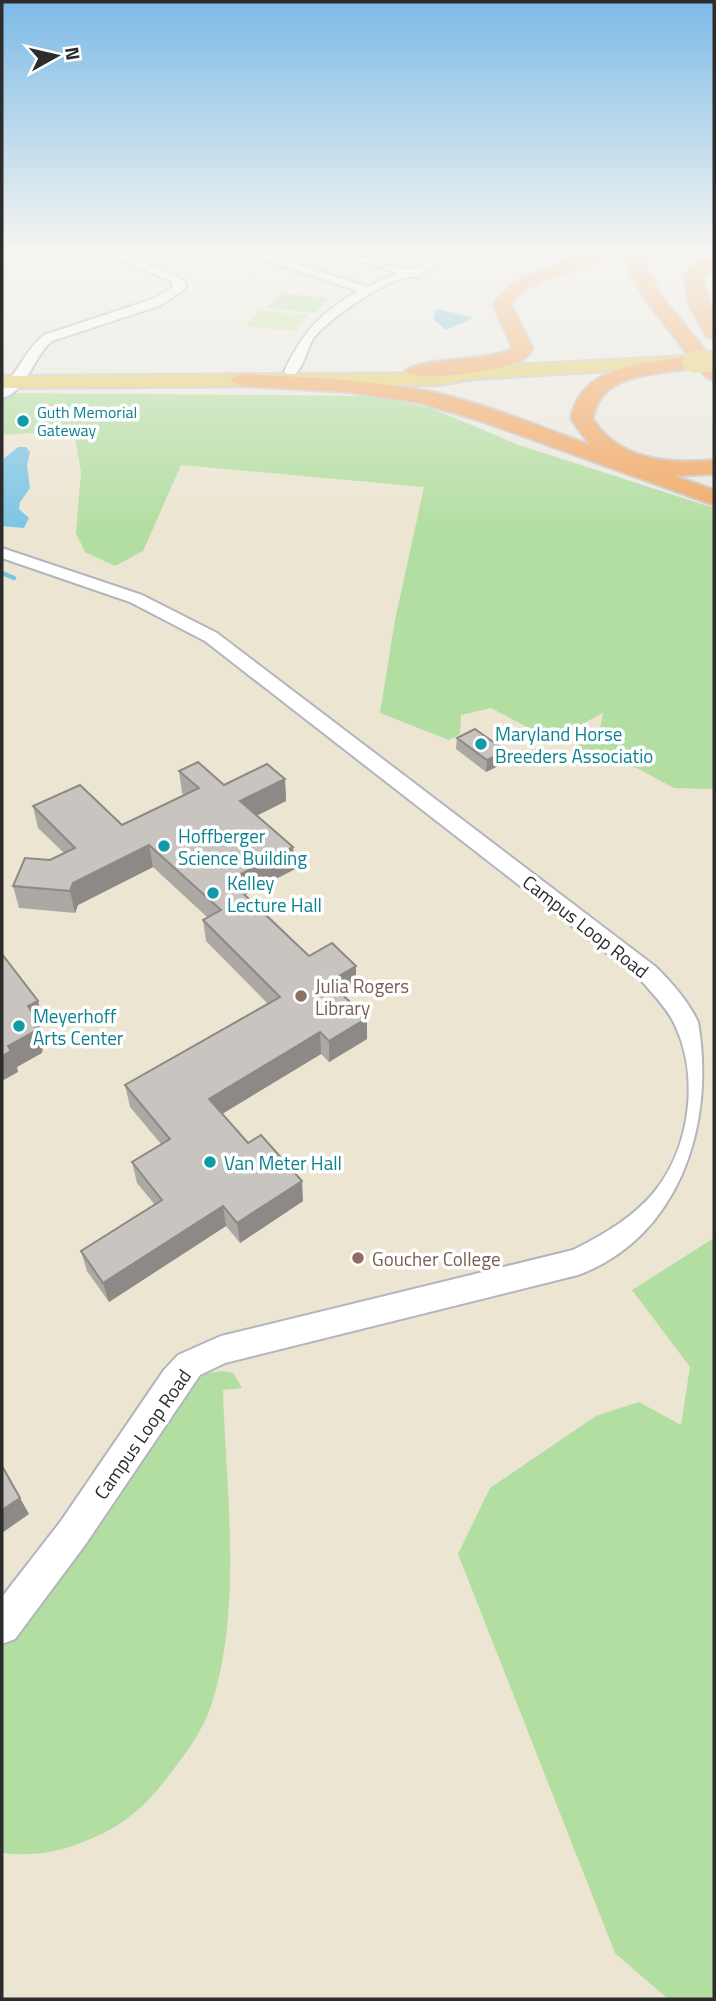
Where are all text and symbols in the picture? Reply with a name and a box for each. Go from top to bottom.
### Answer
north arrow [21,21,91,91]
text: N [58,45,89,62]
place label: Guth Memorial Gateway [37,400,137,442]
marker: Guth Memorial Gateway [15,413,31,429]
place label: Maryland Horse Breeders Associatio [495,719,653,770]
marker: Maryland Horse Breeders Associatio [473,736,489,752]
place label: Hoffberger Science Building [178,821,307,872]
marker: Hoffberger Science Building [156,838,172,854]
street label: Campus Loop Road [517,867,655,985]
place label: Kelley Lecture Hall [227,868,322,919]
marker: Kelley Lecture Hall [205,885,221,901]
place label: Julia Rogers Library [315,971,409,1022]
marker: Julia Rogers Library [293,988,309,1004]
place label: Meyerhoff Arts Center [33,1001,124,1052]
marker: Meyerhoff Arts Center [11,1018,27,1034]
place label: Van Meter Hall [224,1148,342,1177]
marker: Van Meter Hall [202,1154,218,1170]
place label: Goucher College [372,1244,501,1273]
marker: Goucher College [350,1250,366,1266]
street label: Campus Loop Road [86,1363,198,1505]

